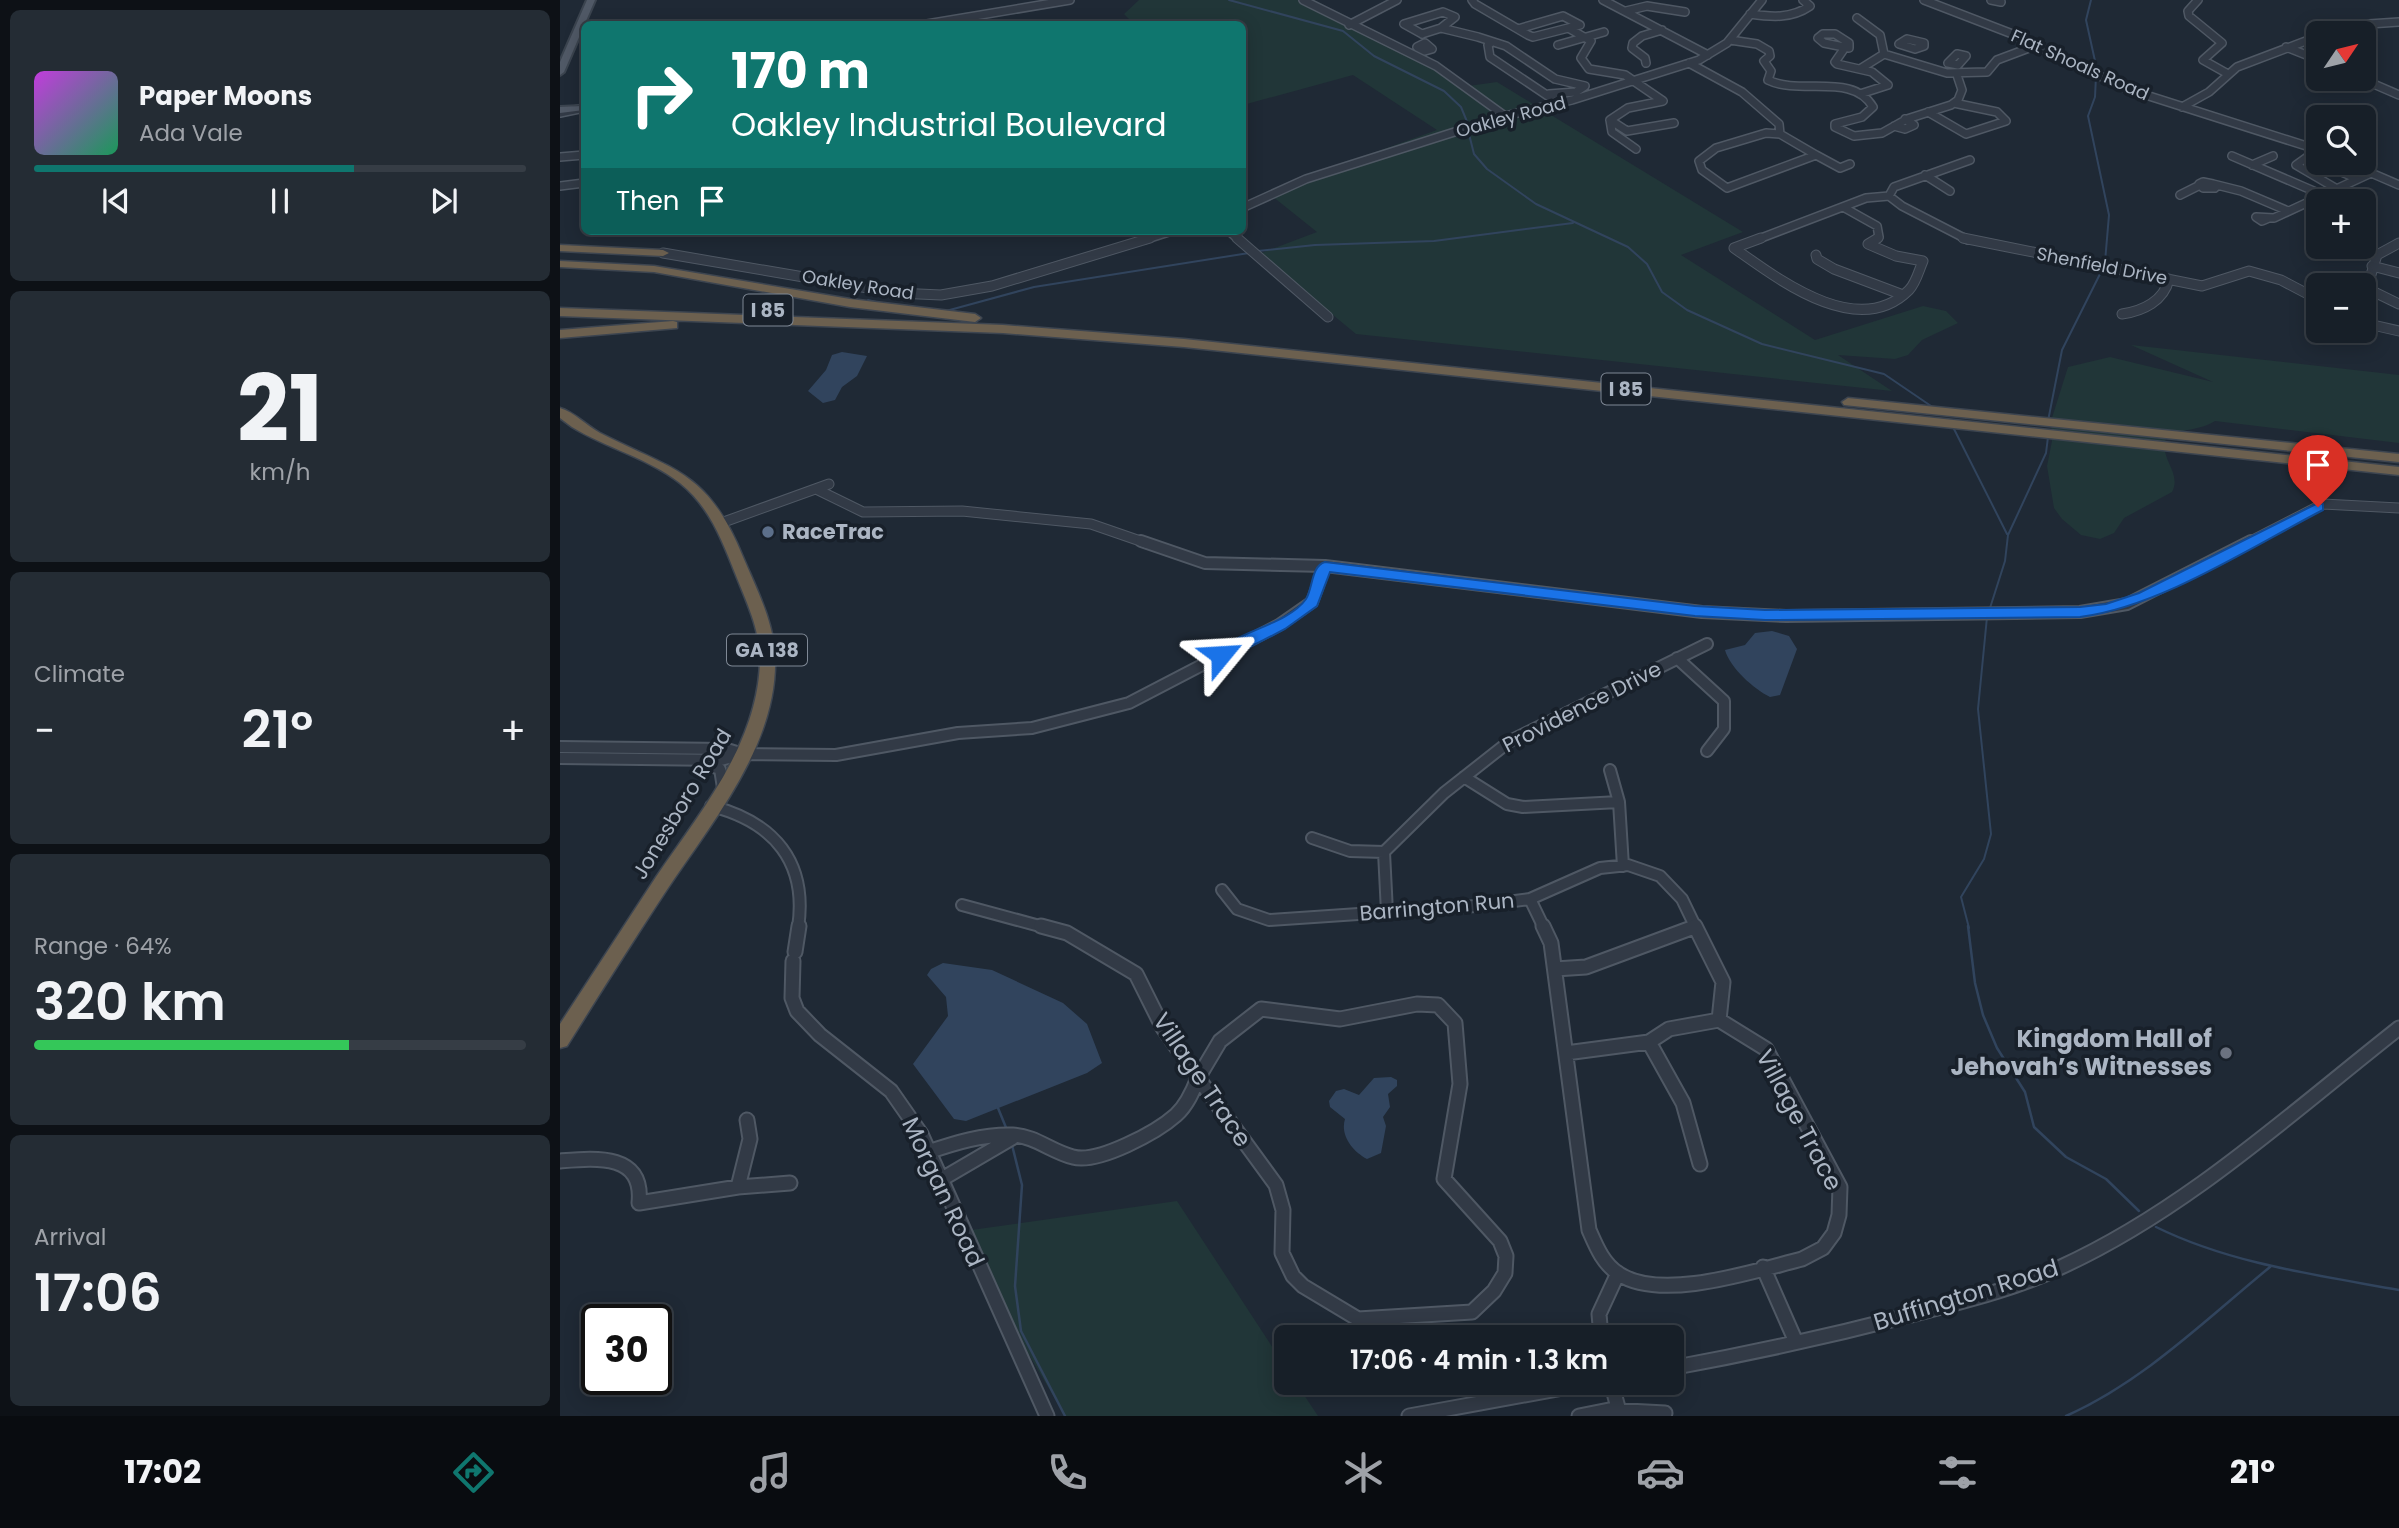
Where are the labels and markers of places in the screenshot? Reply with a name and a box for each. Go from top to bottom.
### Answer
pin [2288,435,2348,507]
place label: RaceTrac [782,517,884,546]
marker: RaceTrac [760,524,776,540]
place label: Kingdom Hall of Jehovah’s Witnesses [1950,1022,2212,1083]
marker: Kingdom Hall of Jehovah’s Witnesses [2218,1045,2234,1061]

